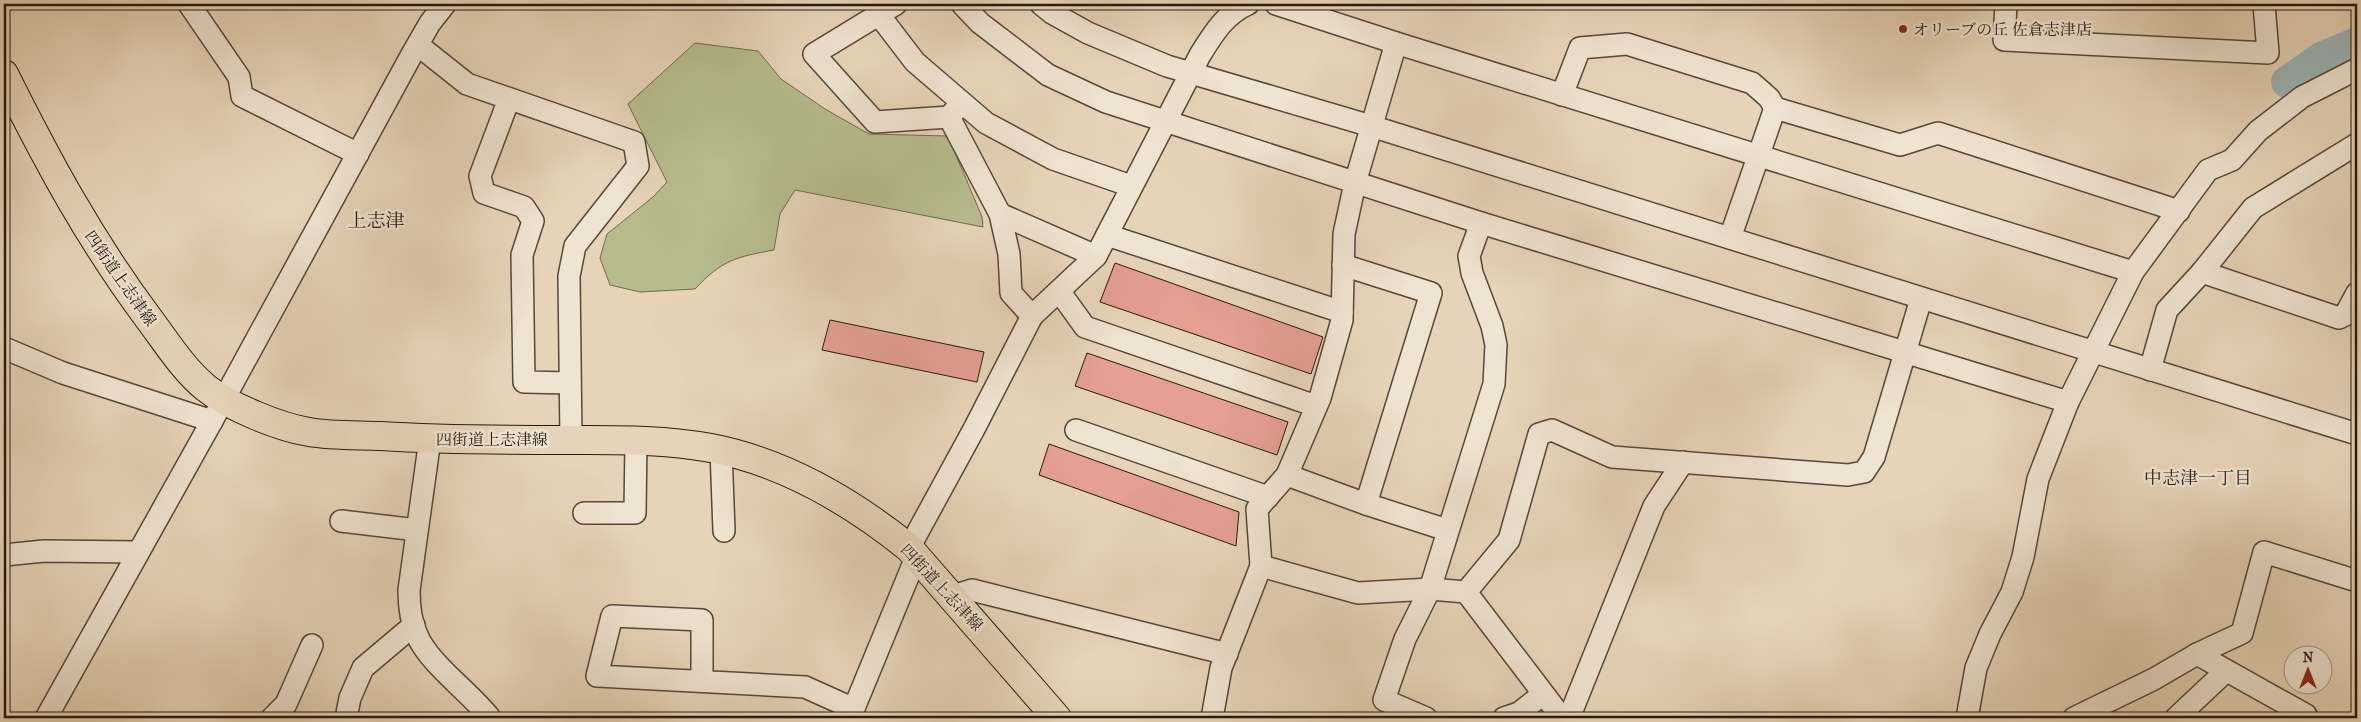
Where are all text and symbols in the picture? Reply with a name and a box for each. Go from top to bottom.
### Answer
place label: オリーブの丘 佐倉志津店 [1913,20,2092,39]
marker: オリーブの丘 佐倉志津店 [1897,23,1909,35]
district label: 上志津 [347,210,405,232]
street label: 四街道上志津線 [81,227,160,330]
street label: 四街道上志津線 [436,430,548,449]
district label: 中志津一丁目 [2144,468,2252,489]
street label: 四街道上志津線 [896,540,987,635]
north arrow [2284,644,2334,694]
text: N [2303,649,2314,666]

